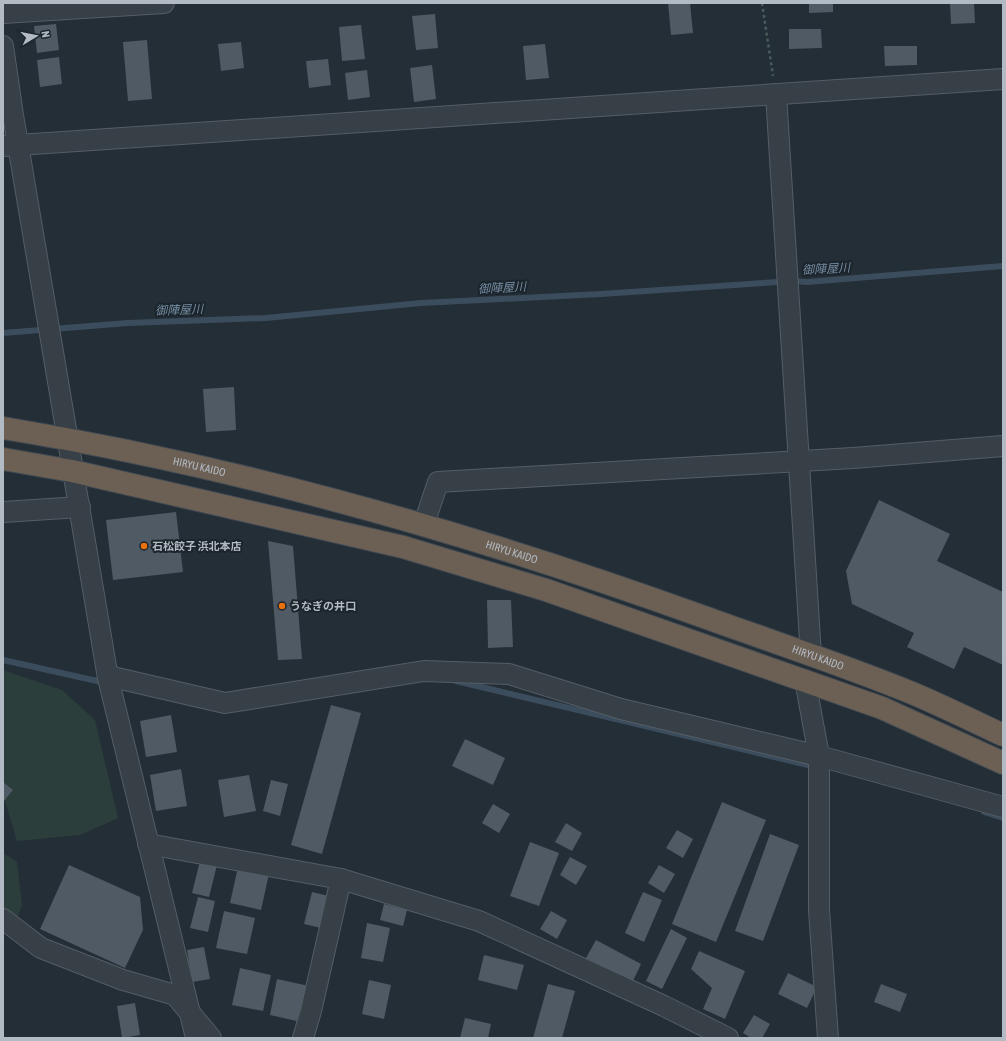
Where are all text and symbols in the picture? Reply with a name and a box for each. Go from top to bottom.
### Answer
north arrow [16,16,56,56]
text: N [39,30,52,39]
water label: 御陣屋川 [802,261,852,277]
water label: 御陣屋川 [478,280,528,296]
water label: 御陣屋川 [155,302,205,318]
street label: HIRYU KAIDO [172,455,227,478]
street label: HIRYU KAIDO [484,538,539,566]
place label: 石松餃子 浜北本店 [152,540,242,552]
marker: 石松餃子 浜北本店 [139,541,149,551]
place label: うなぎの井口 [290,600,356,612]
marker: うなぎの井口 [277,601,287,611]
street label: HIRYU KAIDO [791,643,845,672]

